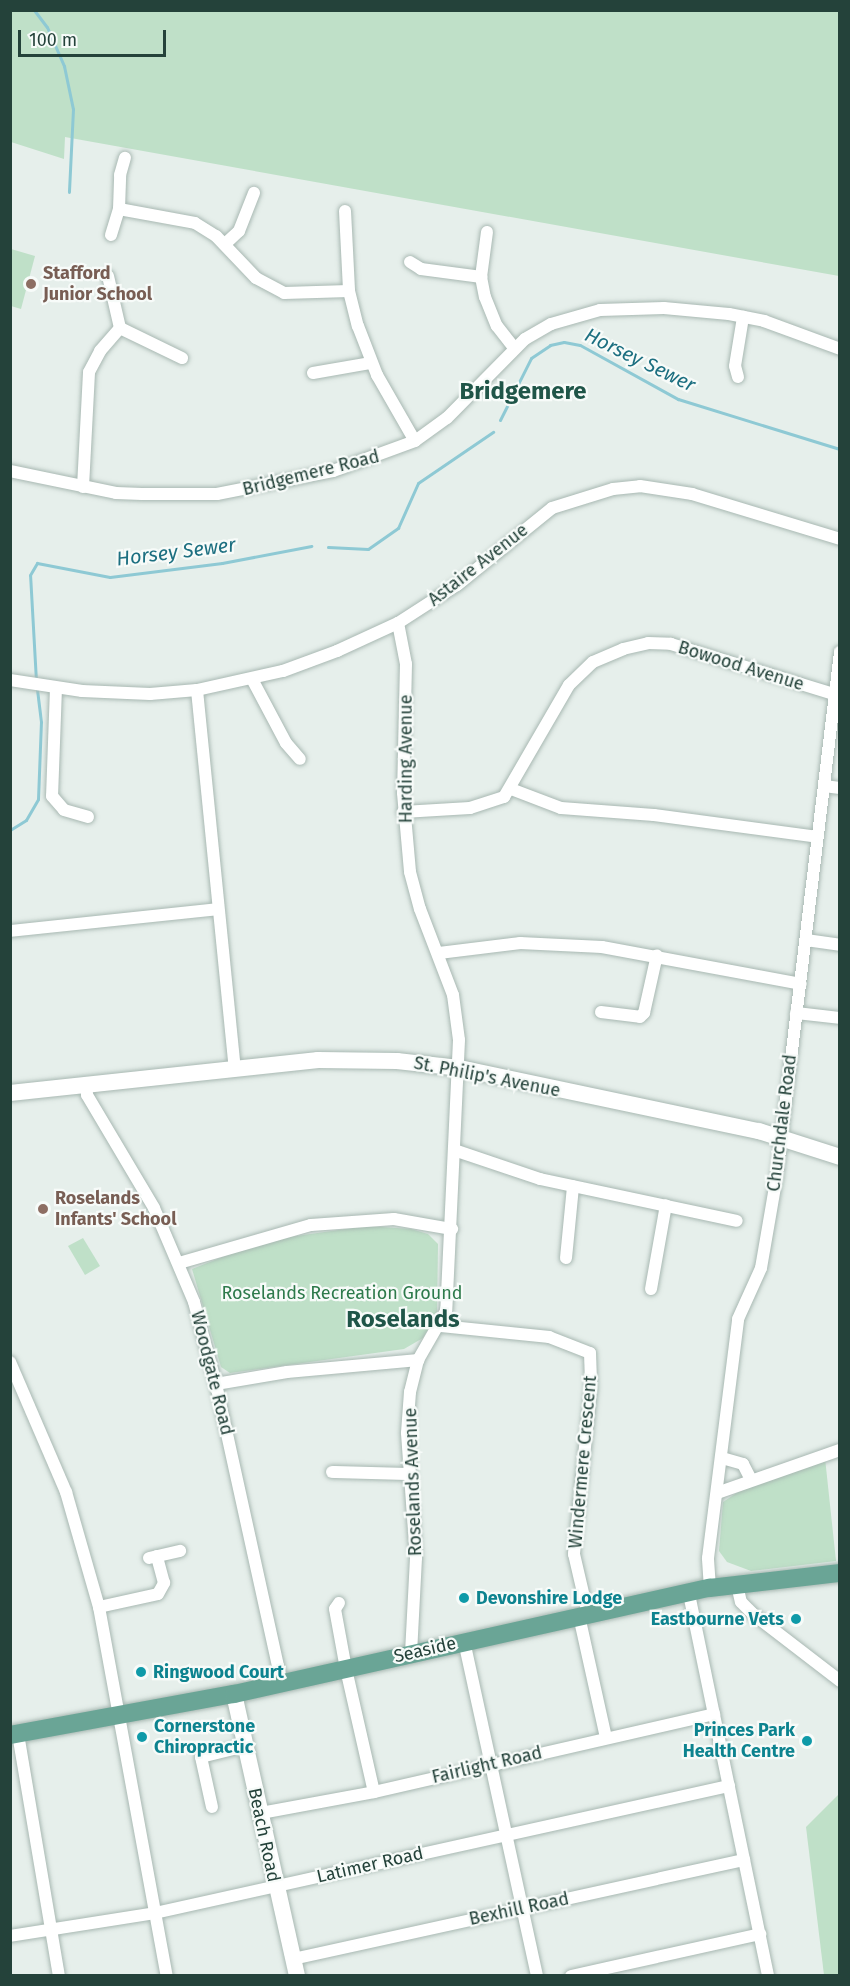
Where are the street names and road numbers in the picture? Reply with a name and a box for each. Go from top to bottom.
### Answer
street label: Bridgemere Road [240,446,382,500]
street label: Astaire Avenue [424,519,532,611]
street label: Bowood Avenue [675,637,807,695]
street label: Harding Avenue [395,695,417,823]
street label: St. Philip's Avenue [412,1052,562,1102]
street label: Churchdale Road [763,1053,801,1193]
street label: Woodgate Road [186,1308,238,1438]
street label: Windermere Crescent [565,1375,601,1549]
street label: Roselands Avenue [400,1407,426,1557]
street label: Seaside [392,1632,458,1668]
street label: Fairlight Road [430,1742,544,1788]
street label: Beach Road [243,1786,285,1884]
street label: Latimer Road [315,1842,425,1888]
street label: Bexhill Road [467,1888,571,1930]

